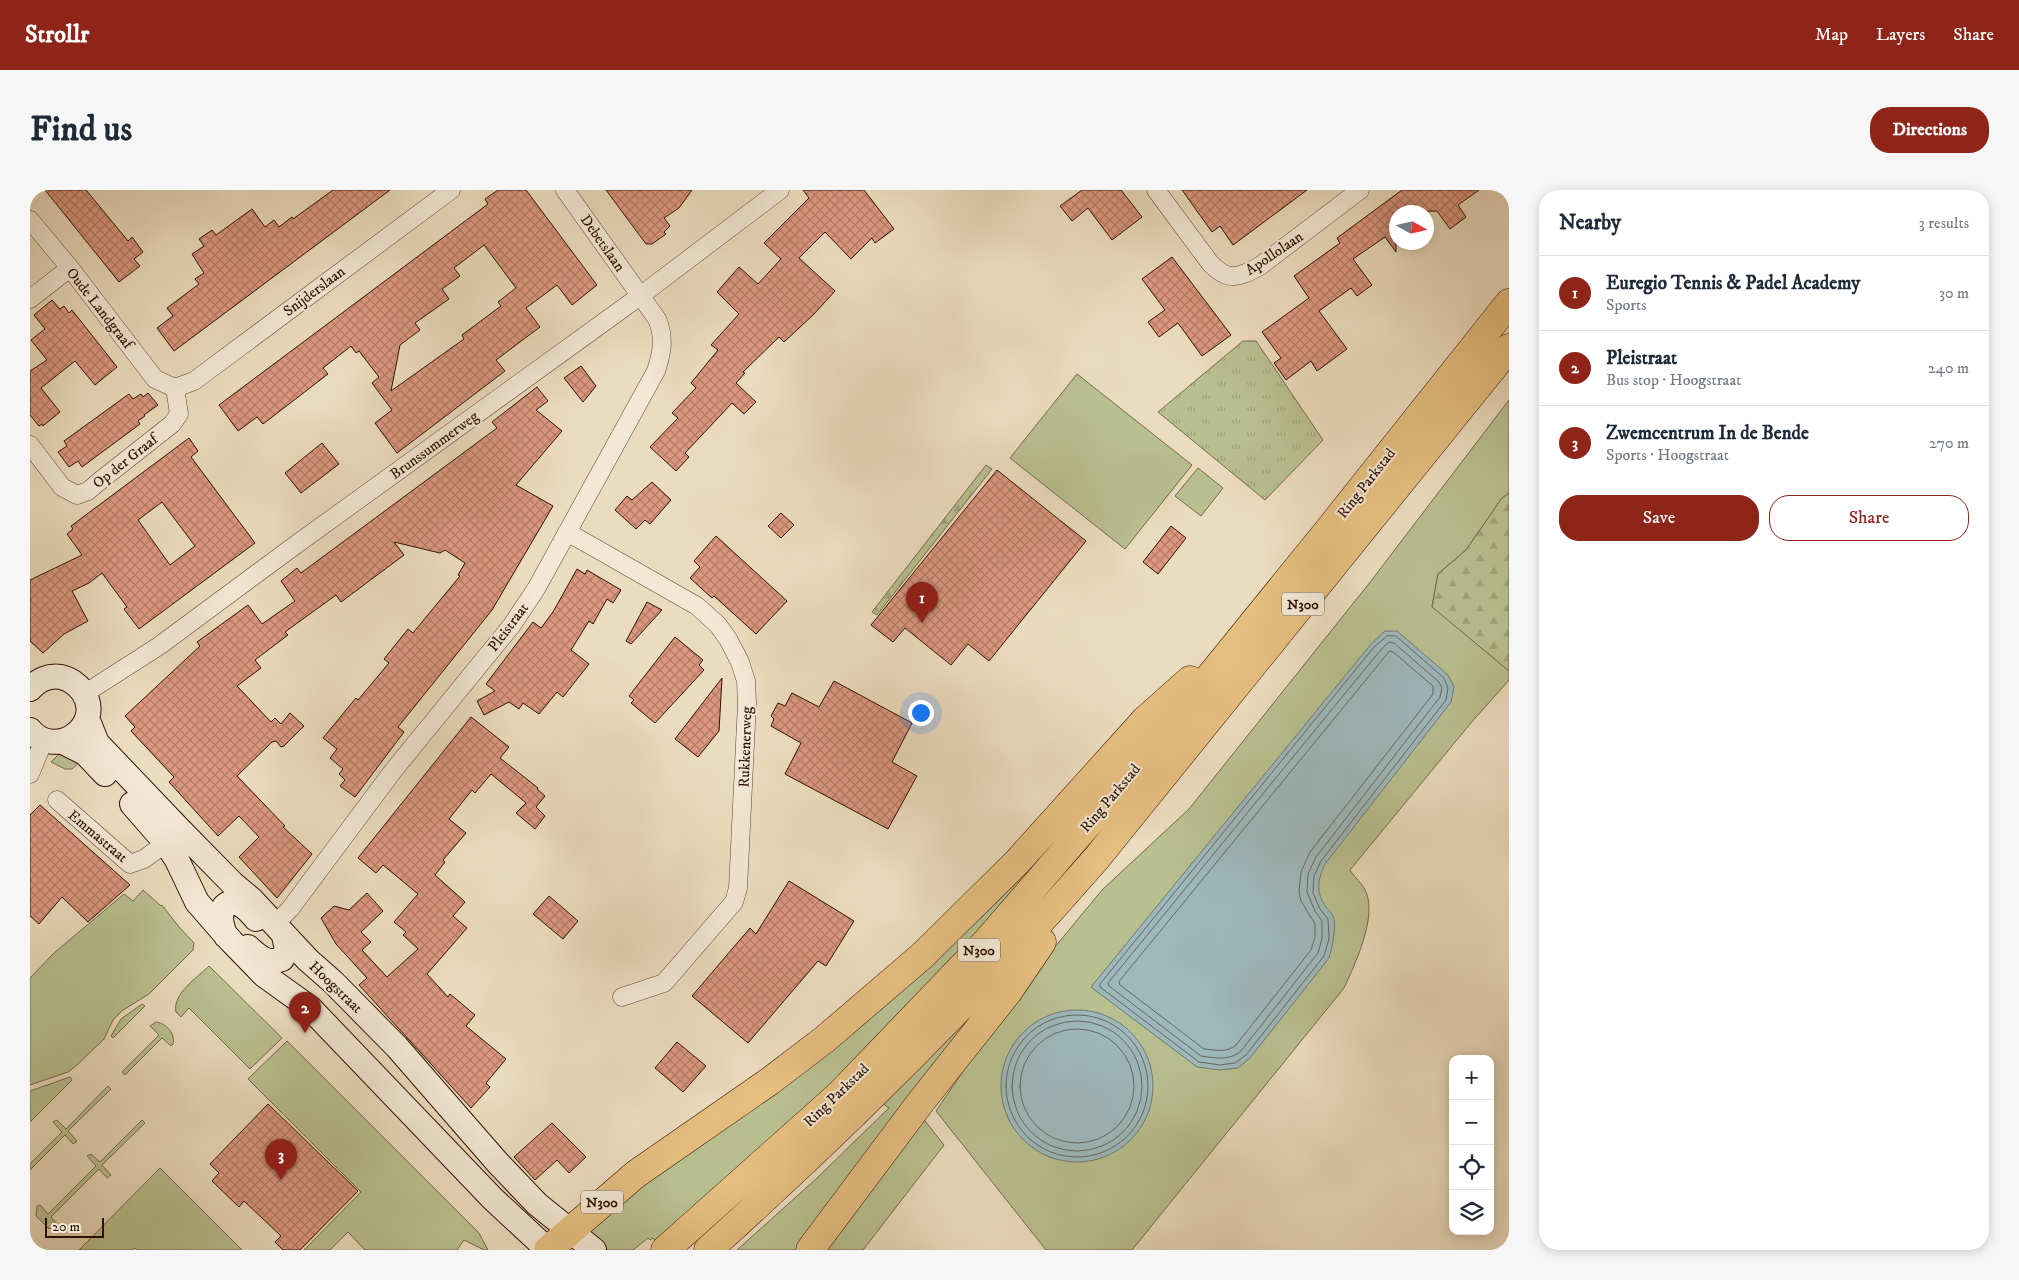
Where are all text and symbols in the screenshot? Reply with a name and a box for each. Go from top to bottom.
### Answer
text: Strollr [25,20,89,50]
text: Map [1815,24,1848,46]
text: Layers [1876,24,1925,46]
text: Share [1953,24,1994,46]
button: Directions [1870,107,1989,153]
text: Find us [30,108,132,152]
north arrow [1389,205,1434,250]
text: Nearby [1559,210,1621,236]
street label: Debetslaan [576,211,629,276]
text: 3 results [1919,213,1969,233]
street label: Apollolaan [1242,227,1307,280]
street label: Snijderslaan [280,262,349,321]
street label: Oude Landgraaf [62,264,139,354]
text: Euregio Tennis & Padel Academy [1606,272,1860,295]
text: 1 [1572,283,1578,303]
text: 30 m [1939,283,1969,303]
text: Sports [1606,295,1647,315]
text: Pleistraat [1606,347,1677,370]
text: 2 [1571,358,1579,378]
text: 240 m [1928,358,1969,378]
text: Bus stop · Hoogstraat [1606,370,1741,390]
street label: Brunssummerweg [386,406,483,484]
text: Zwemcentrum In de Bende [1606,422,1809,445]
street label: Op der Graaf [89,429,163,493]
text: 3 [1572,433,1578,453]
text: 270 m [1929,433,1969,453]
street label: Ring Parkstad [1333,444,1400,522]
text: Sports · Hoogstraat [1606,445,1729,465]
button: Save [1559,495,1759,541]
button: Share [1769,495,1969,541]
pin: 1 [906,582,938,623]
road number: N300 [1282,592,1324,616]
street label: Pleistraat [484,599,533,655]
your location [908,700,934,726]
street label: Rukkenerweg [735,706,756,788]
street label: Ring Parkstad [1076,760,1145,837]
street label: Emmastraat [64,806,132,867]
road number: N300 [958,938,1000,962]
street label: Hoogstraat [305,957,367,1018]
pin: 2 [289,992,321,1033]
map controls [1449,1055,1494,1235]
button: + [1449,1055,1494,1100]
street label: Ring Parkstad [800,1059,873,1131]
button: − [1449,1100,1494,1145]
pin: 3 [265,1139,297,1180]
button: locate [1449,1145,1494,1190]
road number: N300 [581,1190,623,1214]
button: layers [1449,1190,1494,1235]
scale bar [45,1215,104,1238]
text: 20 m [52,1218,80,1236]

